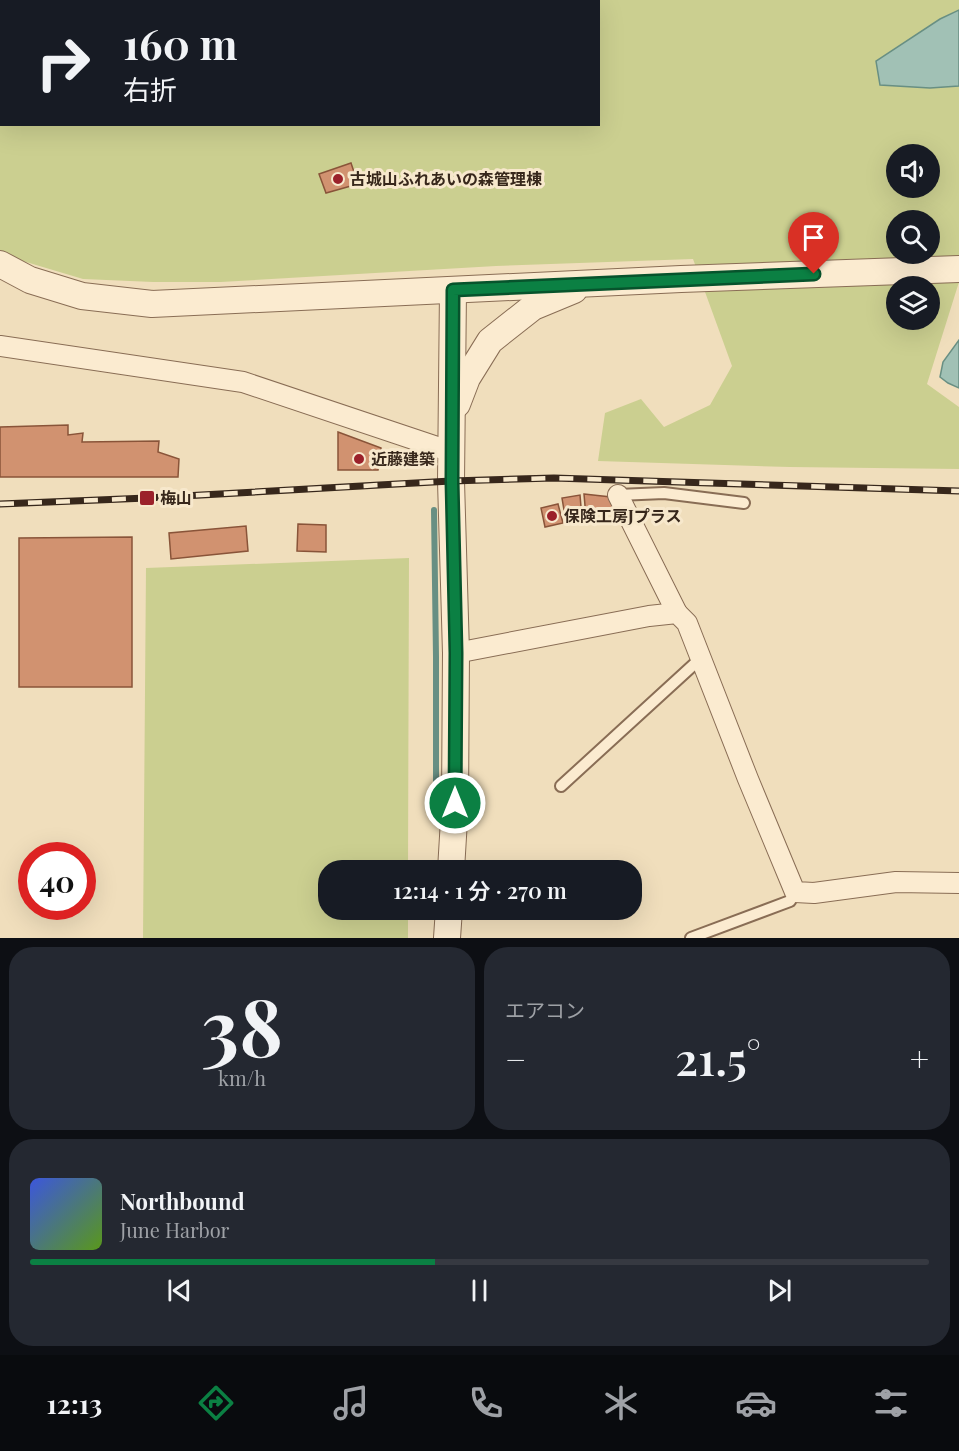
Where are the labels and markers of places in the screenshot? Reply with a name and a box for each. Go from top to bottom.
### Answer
place label: 古城山ふれあいの森管理棟 [350,168,542,189]
marker: 古城山ふれあいの森管理棟 [331,172,345,186]
pin [788,212,839,274]
place label: 近藤建築 [371,448,435,469]
marker: 近藤建築 [352,452,366,466]
place label: 梅山 [160,487,192,508]
marker: 梅山 [138,489,156,507]
place label: 保険工房Jプラス [564,505,682,526]
marker: 保険工房Jプラス [545,509,559,523]

